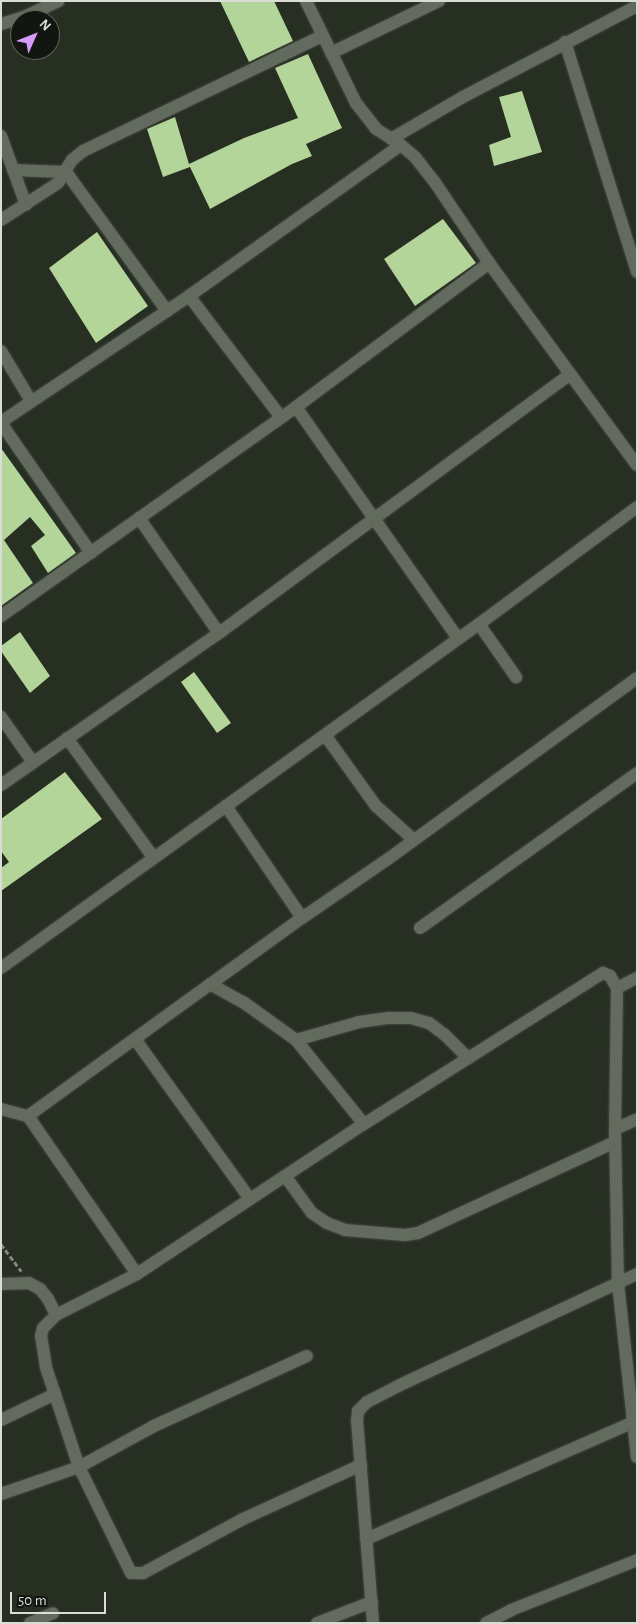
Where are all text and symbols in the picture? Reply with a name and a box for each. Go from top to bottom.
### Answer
north arrow [10,10,60,60]
text: N [37,17,53,34]
scale bar [12,1582,109,1614]
text: 50 m [18,1593,47,1608]

